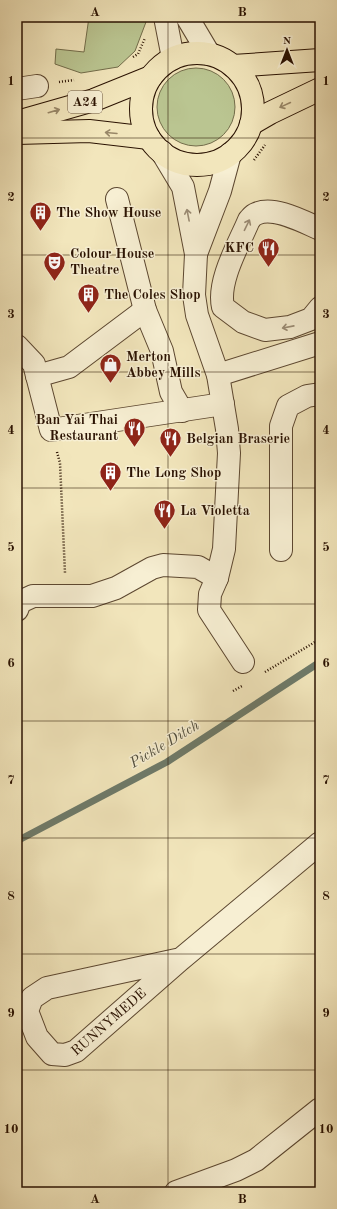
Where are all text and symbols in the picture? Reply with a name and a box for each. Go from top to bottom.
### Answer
text: A [90,6,100,19]
text: B [237,6,247,19]
north arrow [267,30,307,70]
text: N [283,36,292,47]
text: 1 [7,75,15,88]
text: 1 [322,75,330,88]
road number: A24 [68,91,102,113]
one-way arrow [279,102,291,109]
one-way arrow [48,107,61,114]
one-way arrow [105,129,118,137]
text: 2 [7,191,15,204]
text: 2 [322,191,330,204]
building icon: The Show House [28,200,54,233]
place label: The Show House [56,206,161,220]
one-way arrow [184,209,192,222]
one-way arrow [244,219,251,231]
restaurant icon: KFC [256,235,282,268]
place label: KFC [225,241,254,255]
place label: Colour House Theatre [70,247,154,277]
theatre icon: Colour House Theatre [42,249,68,282]
building icon: The Coles Shop [75,282,101,315]
place label: The Coles Shop [104,288,201,302]
text: 3 [7,308,15,321]
text: 3 [322,308,330,321]
one-way arrow [282,323,295,331]
place label: Merton Abbey Mills [126,350,200,380]
shop icon: Merton Abbey Mills [97,352,123,385]
place label: Ban Yai Thai Restaurant [36,413,118,443]
restaurant icon: Ban Yai Thai Restaurant [121,415,147,448]
text: 4 [7,424,15,437]
text: 4 [322,424,330,437]
restaurant icon: Belgian Braserie [157,426,183,459]
place label: Belgian Braserie [186,432,290,446]
building icon: The Long Shop [98,460,124,493]
place label: The Long Shop [126,466,221,480]
restaurant icon: La Violetta [152,498,178,531]
place label: La Violetta [180,504,250,518]
text: 5 [7,541,15,554]
text: 5 [322,541,330,554]
text: 6 [7,657,15,670]
text: 6 [322,657,330,670]
water label: Pickle Ditch [127,718,203,772]
text: 7 [7,774,15,787]
text: 7 [322,774,330,787]
text: 8 [7,890,15,903]
text: 8 [322,890,330,903]
street label: RUNNYMEDE [69,986,149,1059]
text: 9 [7,1007,15,1020]
text: 9 [322,1007,330,1020]
text: 10 [3,1123,19,1136]
text: 10 [318,1123,334,1136]
text: A [90,1193,100,1206]
text: B [237,1193,247,1206]

